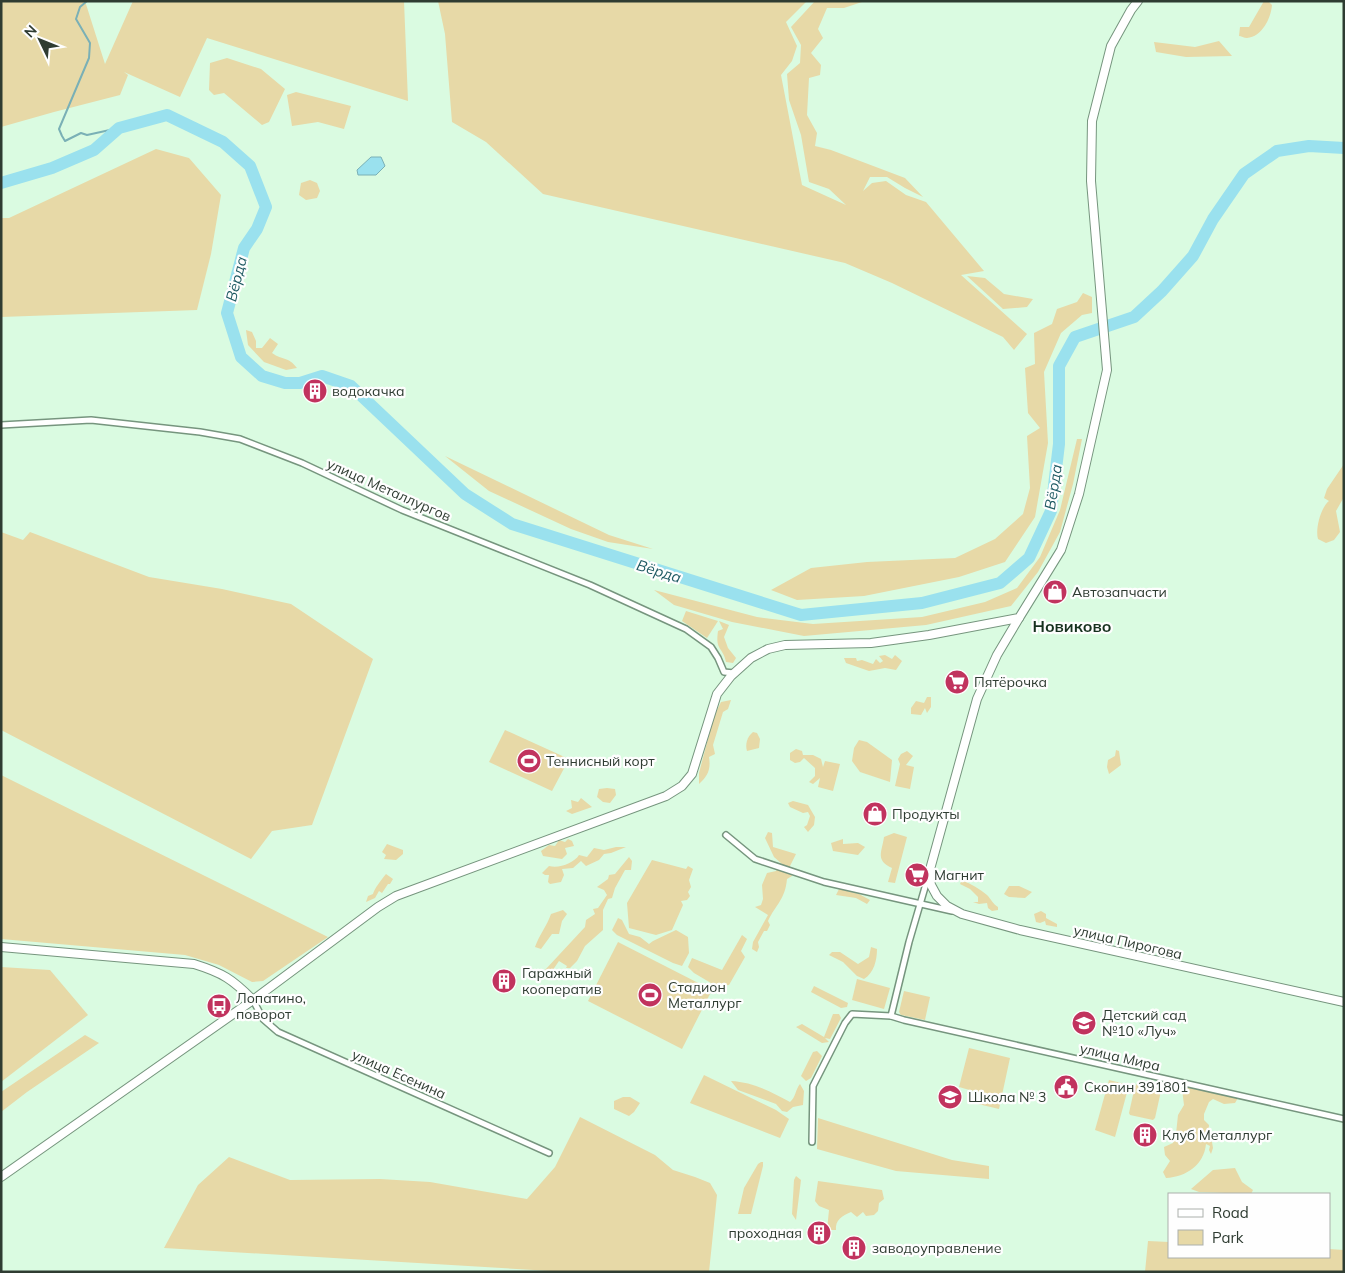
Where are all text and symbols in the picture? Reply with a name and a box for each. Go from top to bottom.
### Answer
north arrow [15,15,65,65]
text: N [20,21,41,41]
water label: Вёрда [221,254,251,304]
building icon: водокачка [302,378,328,404]
place label: водокачка [332,382,405,400]
street label: улица Металлургов [324,455,454,526]
water label: Вёрда [1040,463,1066,511]
water label: Вёрда [634,555,684,587]
shop icon: Автозапчасти [1042,579,1068,605]
place label: Автозапчасти [1072,583,1167,601]
district label: Новиково [1033,616,1111,636]
supermarket icon: Пятёрочка [944,669,970,695]
place label: Пятёрочка [974,673,1047,691]
sports icon: Теннисный корт [516,748,542,774]
place label: Теннисный корт [546,752,655,770]
shop icon: Продукты [862,801,888,827]
place label: Продукты [892,805,960,823]
supermarket icon: Магнит [904,862,930,888]
place label: Магнит [934,866,984,884]
street label: улица Пирогова [1072,921,1184,963]
place label: Гаражный кооператив [522,964,602,998]
building icon: Гаражный кооператив [491,968,517,994]
place label: Стадион Металлург [668,978,742,1012]
sports icon: Стадион Металлург [637,982,663,1008]
place label: Лопатино, поворот [236,989,306,1023]
bus stop icon: Лопатино, поворот [206,993,232,1019]
place label: Детский сад №10 «Луч» [1102,1006,1187,1040]
school or university icon: Детский сад №10 «Луч» [1071,1010,1097,1036]
street label: улица Мира [1078,1039,1162,1075]
street label: улица Есенина [349,1045,449,1103]
public building icon: Скопин 391801 [1053,1074,1079,1100]
place label: Скопин 391801 [1084,1078,1188,1096]
school or university icon: Школа № 3 [937,1084,963,1110]
place label: Школа № 3 [968,1088,1046,1106]
building icon: Клуб Металлург [1132,1122,1158,1148]
place label: Клуб Металлург [1162,1126,1273,1144]
legend [1168,1193,1330,1258]
text: Road [1212,1203,1249,1222]
building icon: проходная [806,1220,832,1246]
place label: проходная [728,1224,802,1242]
text: Park [1212,1228,1244,1247]
building icon: заводоуправление [841,1235,867,1261]
place label: заводоуправление [872,1239,1002,1257]

